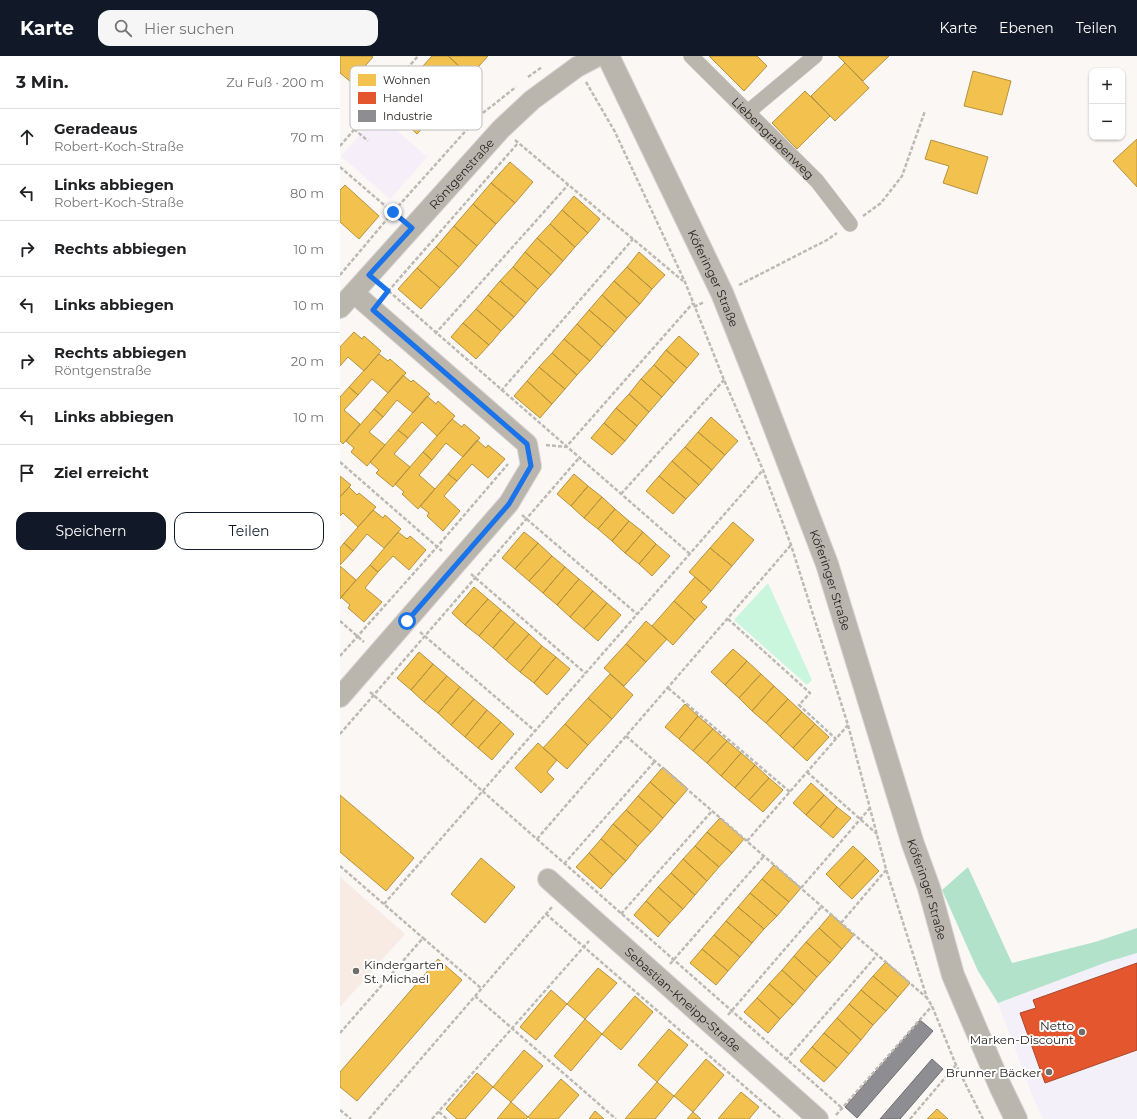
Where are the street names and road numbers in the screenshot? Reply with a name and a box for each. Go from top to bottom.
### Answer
street label: Liebengrabenweg [729,94,818,182]
street label: Röntgenstraße [425,135,497,212]
street label: Köferinger Straße [685,227,742,329]
street label: Köferinger Straße [807,527,854,632]
street label: Köferinger Straße [904,837,950,941]
street label: Sebastian-Kneipp-Straße [622,944,744,1055]

